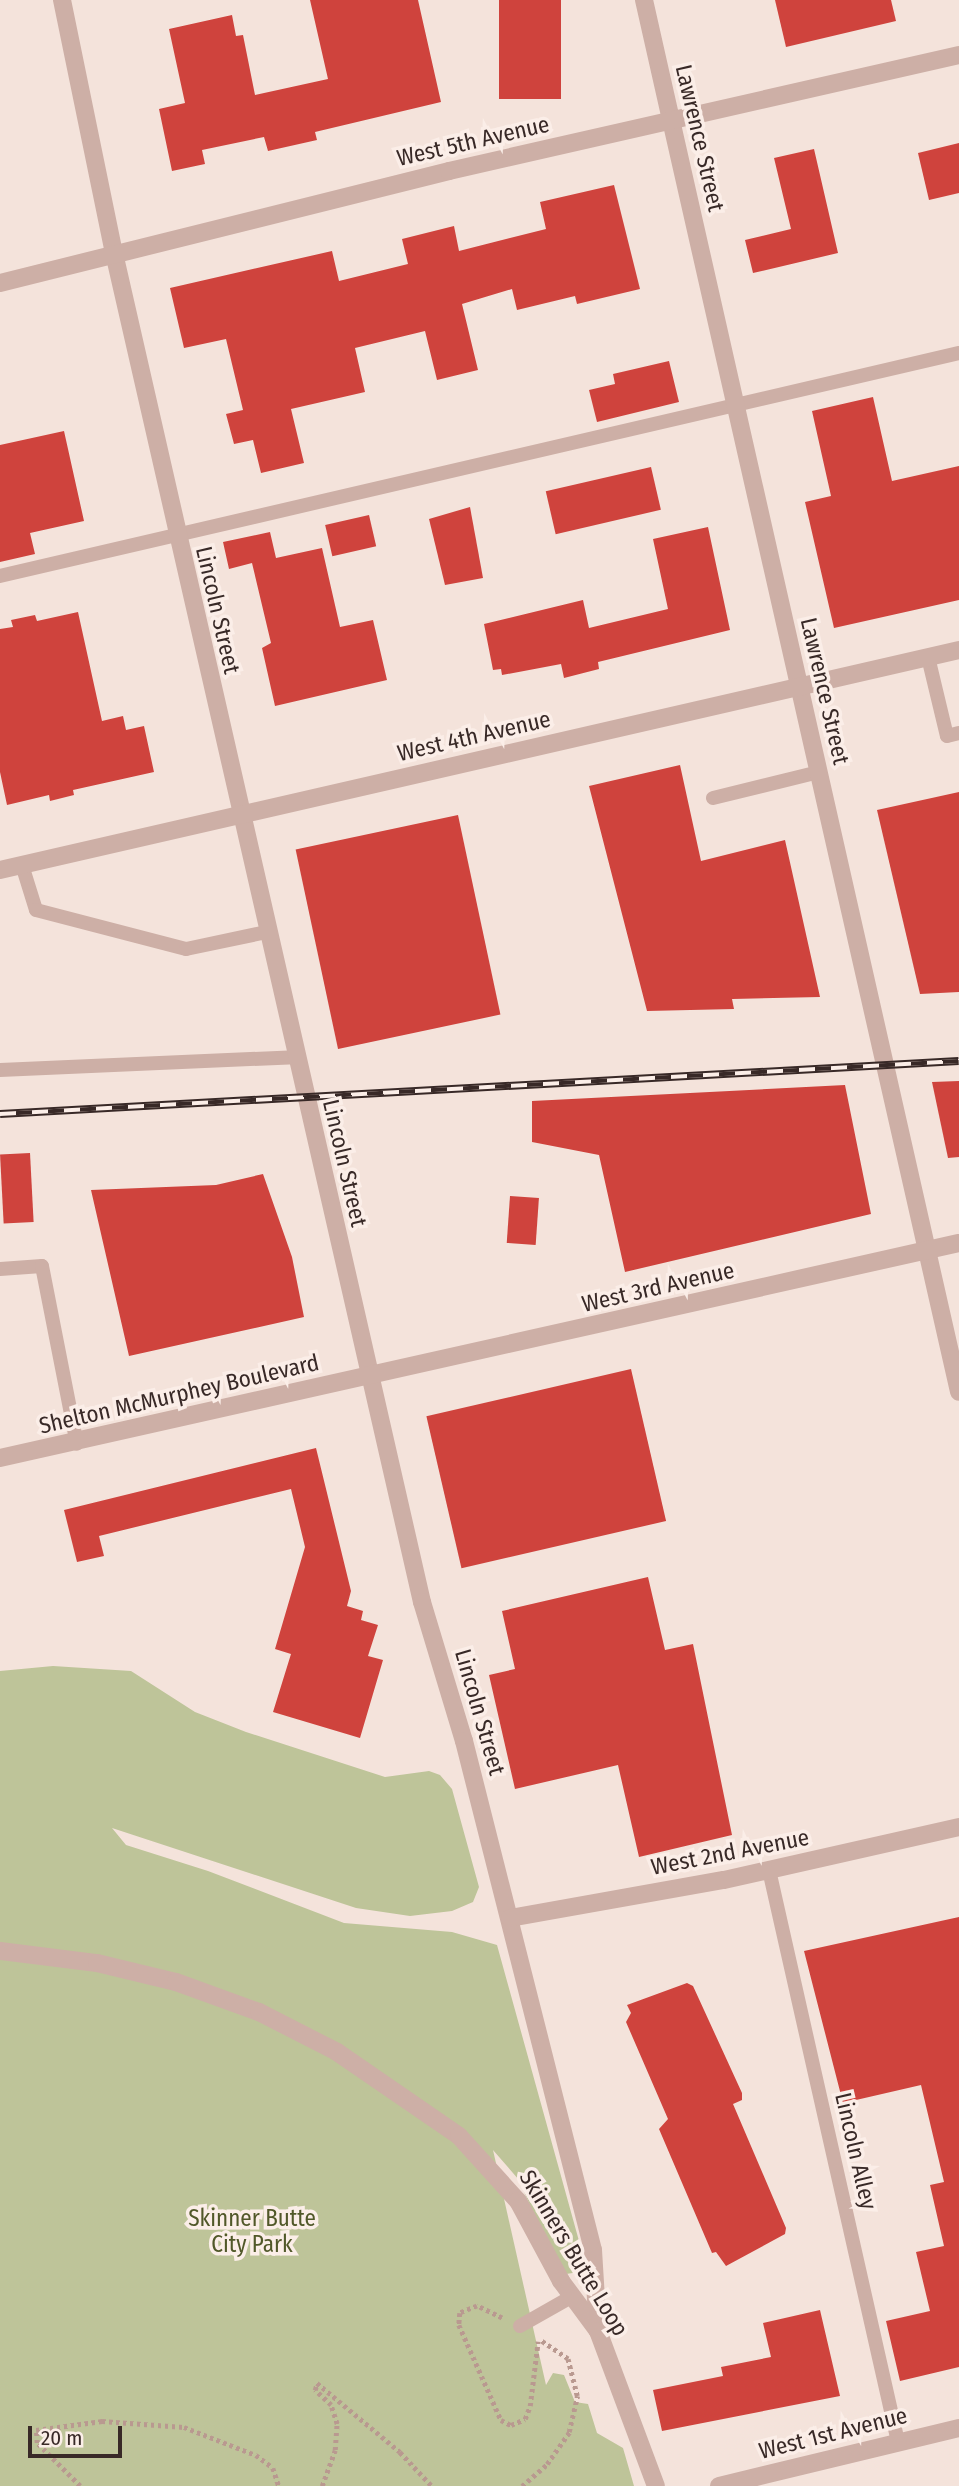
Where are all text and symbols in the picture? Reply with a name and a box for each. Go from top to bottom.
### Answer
street label: Lawrence Street [670,62,730,214]
street label: West 5th Avenue [394,110,552,172]
street label: Lincoln Street [190,544,246,676]
street label: Lawrence Street [795,615,855,767]
street label: West 4th Avenue [395,705,553,767]
street label: Lincoln Street [317,1097,373,1229]
street label: West 3rd Avenue [579,1256,737,1318]
street label: Shelton McMurphey Boulevard [36,1348,322,1440]
street label: Lincoln Street [449,1646,511,1778]
street label: West 2nd Avenue [649,1823,811,1881]
street label: Lincoln Alley [829,2090,883,2212]
street label: Skinners Butte Loop [514,2165,634,2341]
park label: Skinner Butte City Park [188,2204,316,2258]
street label: West 1st Avenue [756,2401,910,2465]
scale bar [32,2412,126,2456]
text: 20 m [41,2425,82,2451]

